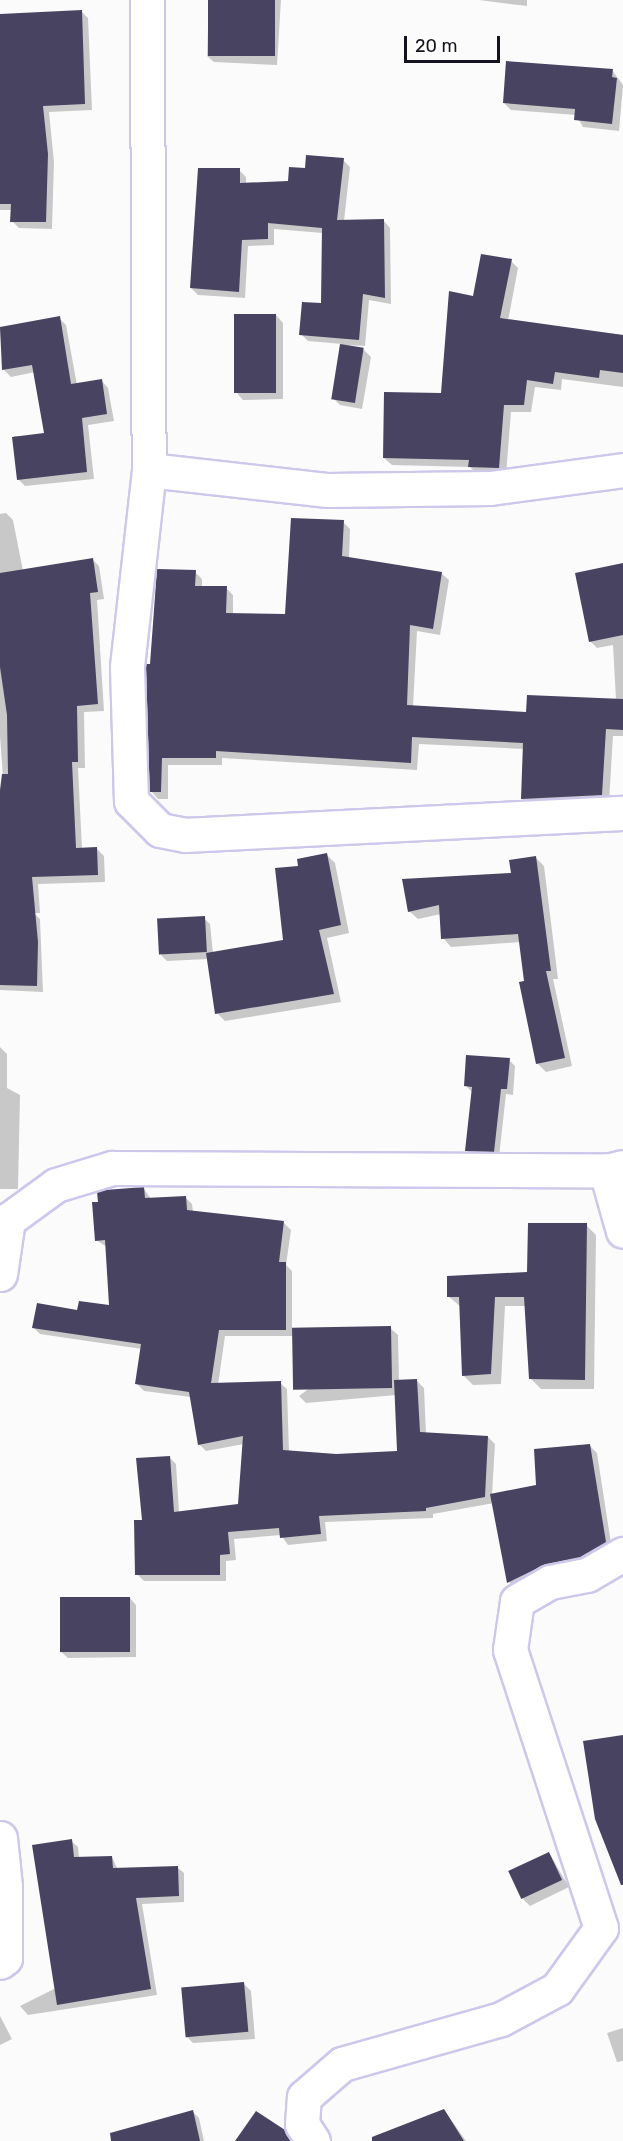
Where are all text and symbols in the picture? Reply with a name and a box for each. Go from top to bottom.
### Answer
scale bar [407,24,503,62]
text: 20 m [415,35,457,57]

